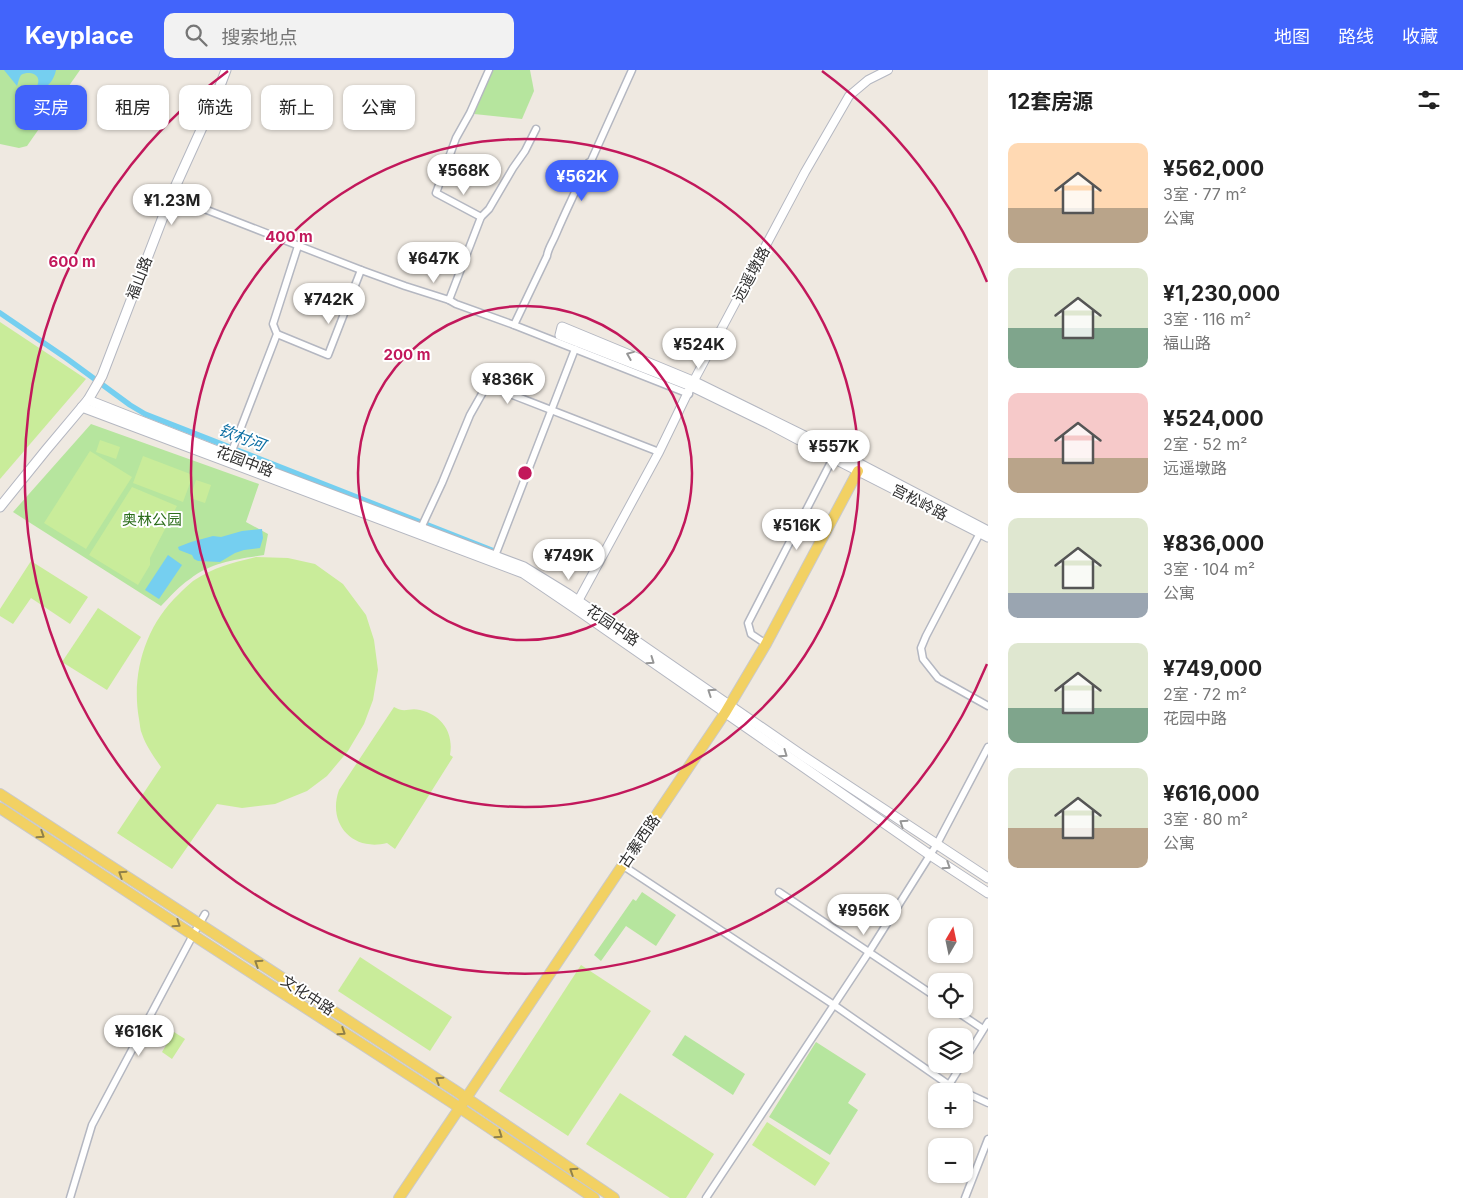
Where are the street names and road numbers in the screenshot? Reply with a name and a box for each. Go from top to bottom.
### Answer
street label: 远遥墩路 [729,243,773,305]
street label: 福山路 [122,254,156,302]
street label: 花园中路 [214,441,276,481]
street label: 宫松岭路 [889,480,951,524]
street label: 花园中路 [583,600,643,650]
street label: 古寨西路 [614,811,664,871]
street label: 文化中路 [278,971,338,1019]

